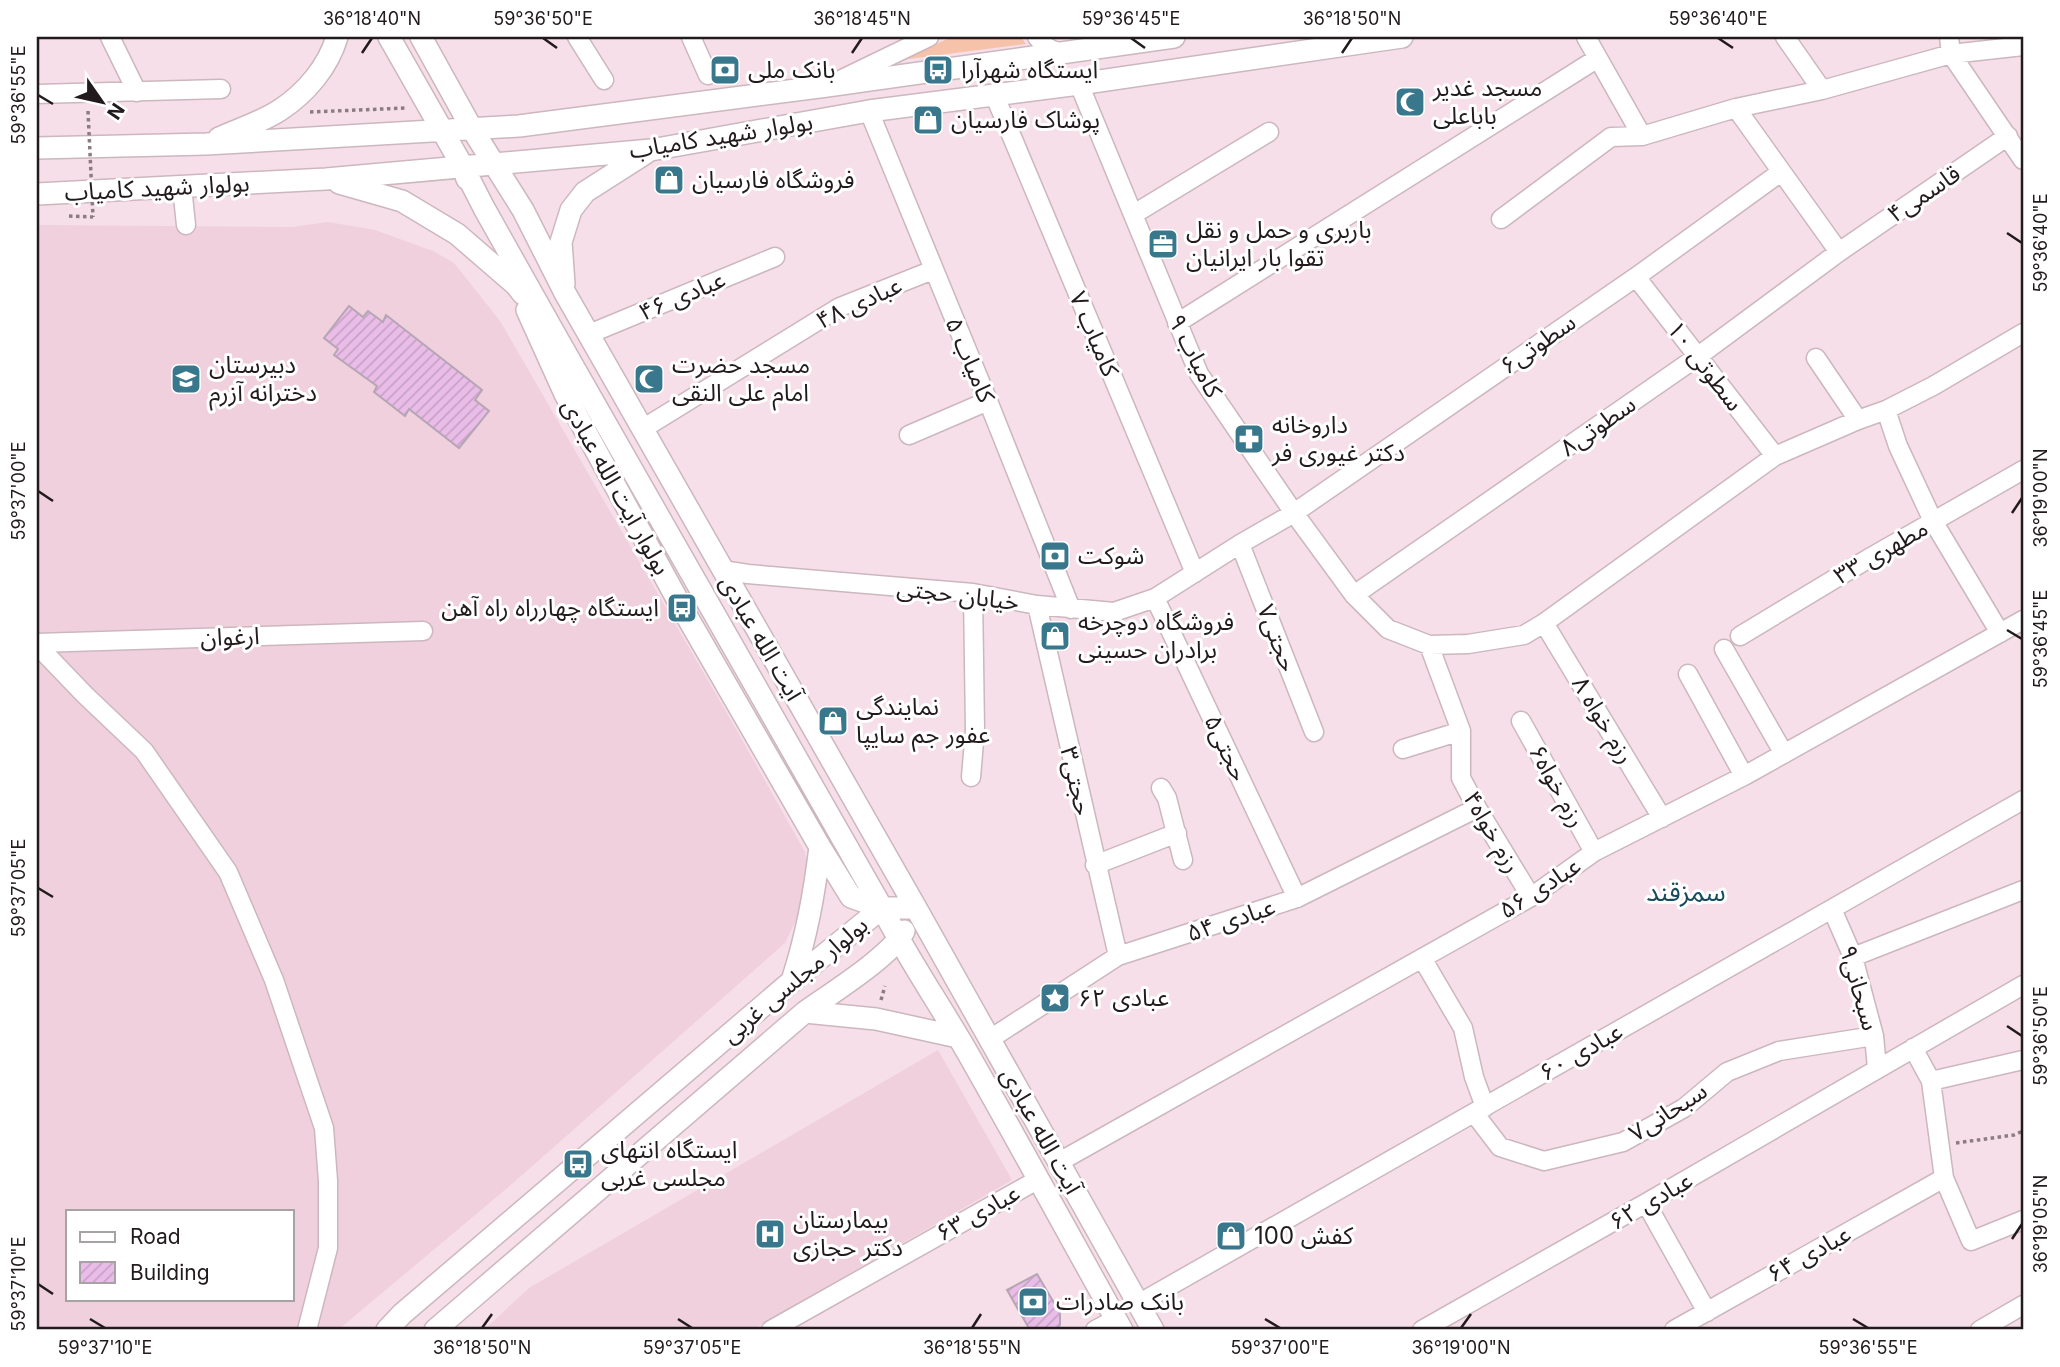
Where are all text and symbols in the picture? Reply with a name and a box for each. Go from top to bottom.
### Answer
text: 36°18'40"N [323,8,421,29]
text: 59°36'50"E [493,8,593,29]
text: 36°18'45"N [813,8,911,29]
text: 59°36'45"E [1082,8,1180,29]
text: 36°18'50"N [1303,8,1401,29]
text: 59°36'40"E [1668,8,1768,29]
text: 59°36'55"E [8,45,29,145]
bank icon: بانک ملی [708,53,742,87]
bus stop icon: ایستگاه شهرآرا [921,53,955,87]
place label: بانک ملی [748,55,836,84]
place label: ایستگاه شهرآرا [961,55,1098,84]
north arrow [66,66,136,136]
place label: مسجد غدیر باباعلی [1432,73,1542,130]
mosque icon: مسجد غدیر باباعلی [1393,85,1427,119]
text: N [102,99,129,124]
shop icon: پوشاک فارسیان [911,103,945,137]
place label: پوشاک فارسیان [951,105,1100,135]
street label: بولوار شهید کامیاب [627,107,815,164]
street label: قاسمی۴ [1882,159,1966,228]
shop icon: فروشگاه فارسیان [652,163,686,197]
place label: فروشگاه فارسیان [692,165,854,194]
street label: بولوار شهید کامیاب [64,168,250,207]
text: 59°36'40"E [2030,193,2051,293]
place label: باربری و حمل و نقل تقوا بار ایرانیان [1186,215,1372,272]
office icon: باربری و حمل و نقل تقوا بار ایرانیان [1146,227,1180,261]
street label: عبادی ۴۶ [634,264,729,327]
street label: عبادی ۴۸ [811,270,906,335]
street label: کامیاب ۷ [1064,287,1126,382]
street label: سطوتی۶ [1494,307,1581,380]
street label: کامیاب ۹ [1162,309,1229,403]
street label: کامیاب ۵ [940,313,1002,408]
street label: سطوتی ۱۰ [1661,315,1750,416]
place label: دبیرستان دخترانه آزرم [209,350,317,411]
place label: مسجد حضرت امام علی النقی [672,350,810,411]
school or university icon: دبیرستان دخترانه آزرم [169,362,203,396]
mosque icon: مسجد حضرت امام علی النقی [632,362,666,396]
street label: سطوتی۸ [1554,389,1641,462]
street label: بولوار آیت الله عبادی [556,394,677,580]
place label: داروخانه دکتر غیوری فر [1271,410,1405,467]
pharmacy icon: داروخانه دکتر غیوری فر [1232,422,1266,456]
text: 59°37'00"E [8,442,29,540]
text: 36°19'00"N [2030,448,2051,548]
street label: مطهری ۳۳ [1829,513,1933,590]
bank icon: شوكت [1038,539,1072,573]
place label: شوكت [1078,541,1144,570]
street label: آیت الله عبادی [714,570,810,707]
street label: خیابان حجتی [895,573,1021,616]
text: 59°36'45"E [2030,590,2051,688]
bus stop icon: ایستگاه چهارراه راه آهن [665,591,699,625]
place label: ایستگاه چهارراه راه آهن [441,593,659,623]
street label: حجتی۷ [1251,600,1304,676]
place label: فروشگاه دوچرخه برادران حسینی [1078,607,1234,664]
shop icon: فروشگاه دوچرخه برادران حسینی [1038,619,1072,653]
street label: ارغوان [200,621,260,652]
street label: رزم خواه ۸ [1563,671,1641,771]
place label: نمایندگی عفور جم سایپا [856,692,990,752]
shop icon: نمایندگی عفور جم سایپا [816,704,850,738]
street label: حجتی۵ [1199,710,1254,786]
street label: رزم خواه۶ [1520,740,1592,834]
street label: حجتی۳ [1055,744,1098,818]
street label: رزم خواه۴ [1454,786,1527,880]
text: 59°37'05"E [8,839,29,937]
street label: عبادی ۵۶ [1494,851,1586,925]
district label: سمزقند [1646,876,1726,907]
street label: عبادی ۵۴ [1183,892,1279,947]
street label: بولوار مجلسی غربی [716,910,874,1049]
street label: سبحانی۹ [1834,942,1885,1034]
place icon: عبادی ۶۲ [1038,981,1072,1015]
place label: عبادی ۶۲ [1078,983,1169,1012]
text: 59°36'50"E [2030,986,2051,1086]
street label: عبادی ۶۰ [1534,1016,1627,1087]
street label: آیت الله عبادی [995,1062,1089,1200]
street label: سبحانی۷ [1623,1076,1712,1147]
place label: ایستگاه انتهای مجلسی غربی [601,1135,737,1192]
bus stop icon: ایستگاه انتهای مجلسی غربی [561,1147,595,1181]
street label: عبادی ۶۲ [1604,1165,1697,1236]
text: 36°19'05"N [2030,1175,2051,1273]
street label: عبادی ۶۳ [931,1178,1025,1247]
place label: بیمارستان دکتر حجازی [793,1205,903,1262]
legend [66,1210,294,1300]
hospital icon: بیمارستان دکتر حجازی [753,1217,787,1251]
shop icon: کفش 100 [1214,1219,1248,1253]
street label: عبادی ۶۴ [1762,1219,1856,1288]
place label: کفش 100 [1254,1221,1354,1250]
text: Road [130,1224,181,1249]
text: 59°37'10"E [8,1237,29,1331]
text: Building [130,1260,210,1285]
bank icon: بانک صادرات [1016,1285,1050,1319]
place label: بانک صادرات [1056,1287,1184,1316]
text: 59°37'10"E [58,1337,152,1358]
text: 36°18'50"N [433,1337,531,1358]
text: 59°37'05"E [643,1337,741,1358]
text: 36°18'55"N [923,1337,1021,1358]
text: 59°37'00"E [1231,1337,1329,1358]
text: 36°19'00"N [1411,1337,1511,1358]
text: 59°36'55"E [1818,1337,1918,1358]

